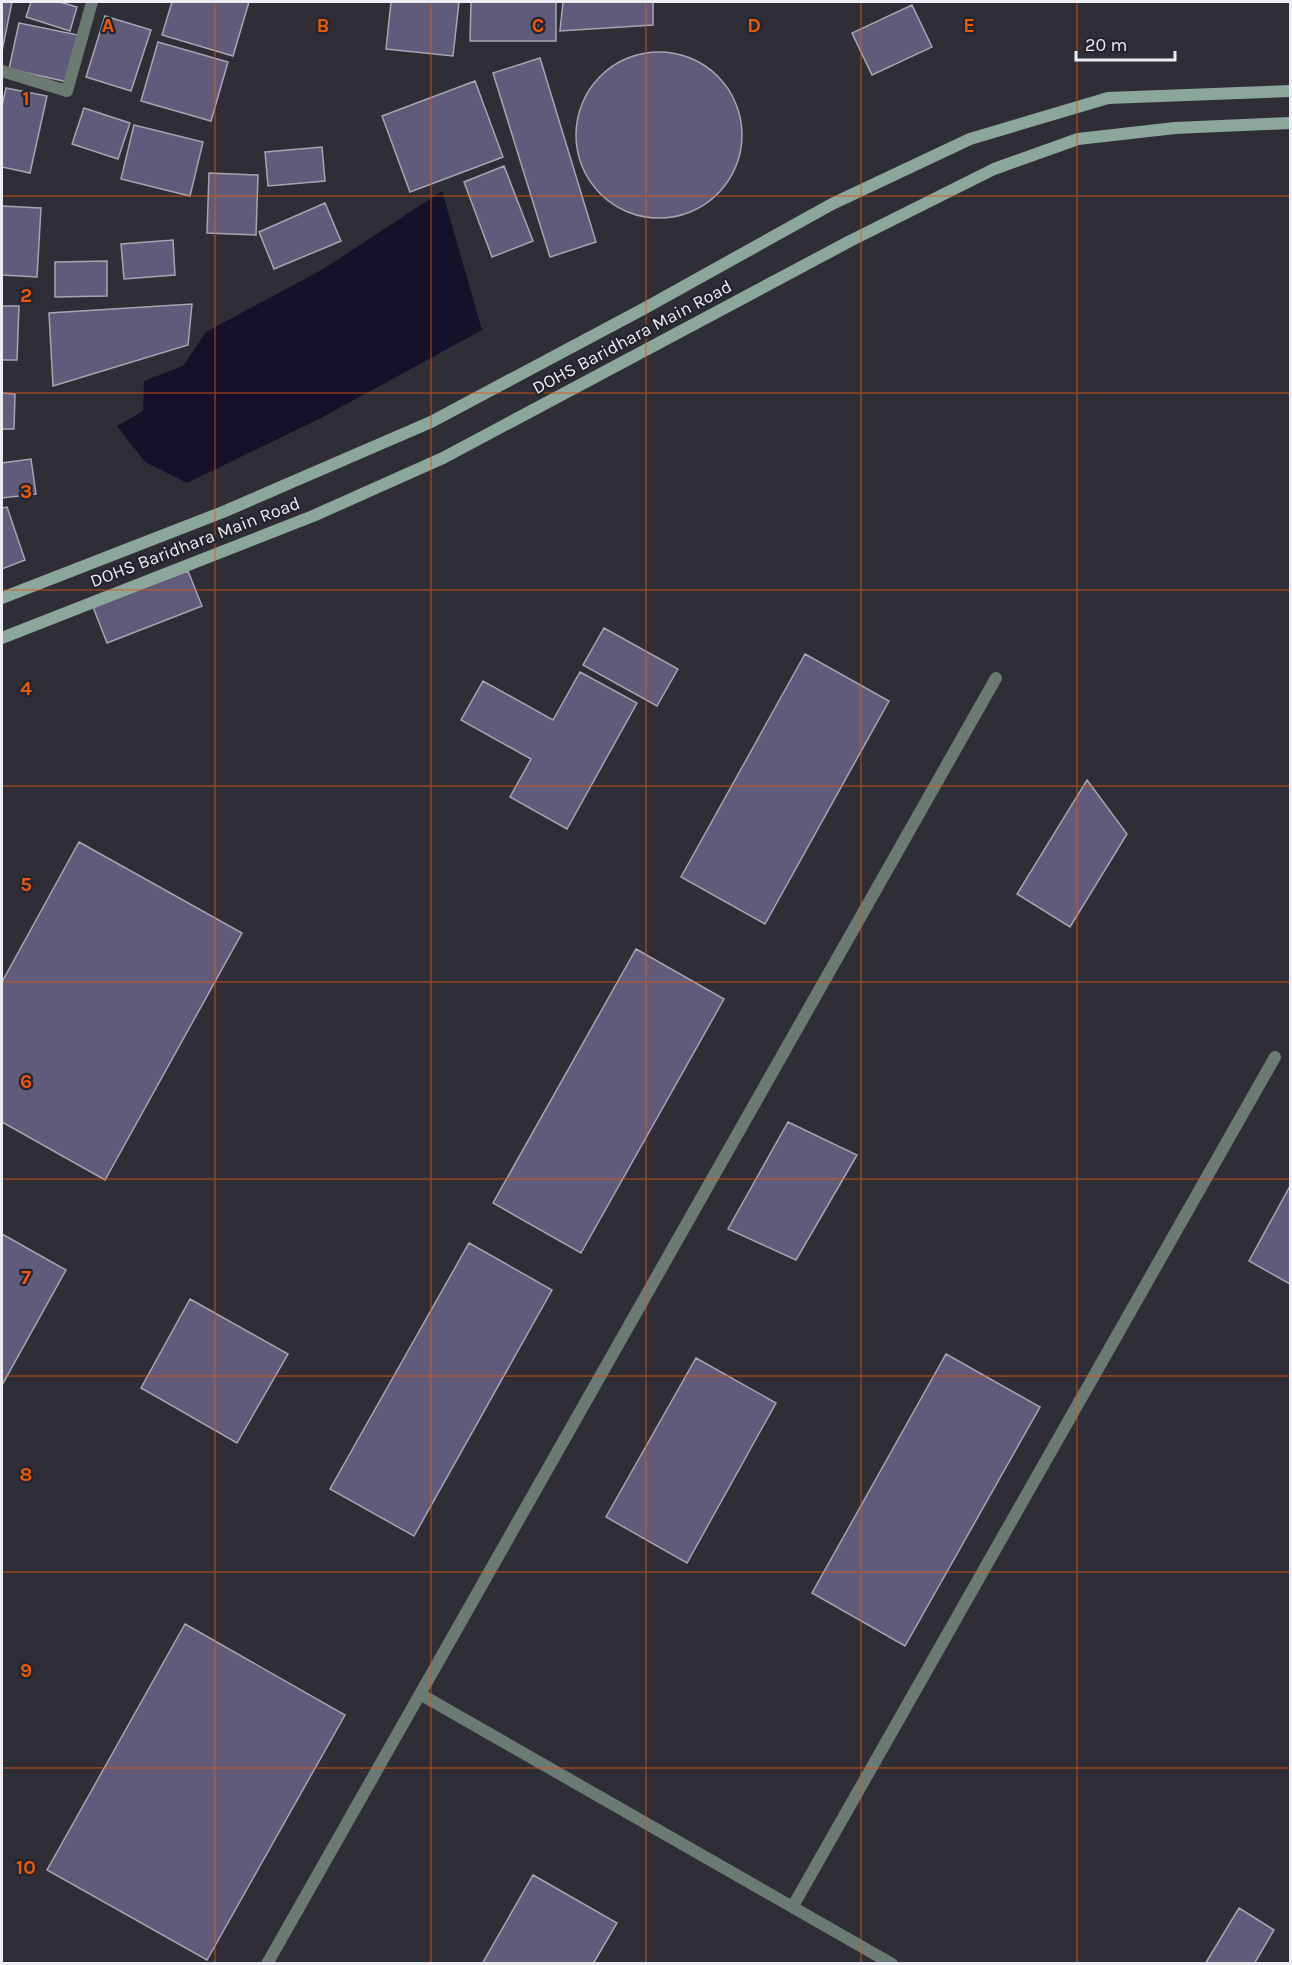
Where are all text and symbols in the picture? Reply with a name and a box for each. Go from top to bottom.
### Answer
text: A [102,14,115,37]
text: B [317,14,329,37]
text: C [532,14,544,37]
text: D [747,14,761,37]
text: E [963,14,975,37]
scale bar [1076,24,1175,62]
text: 20 m [1085,34,1127,56]
text: 1 [22,87,30,110]
street label: DOHS Baridhara Main Road [528,275,736,399]
text: 2 [20,284,32,307]
text: 3 [20,480,32,503]
street label: DOHS Baridhara Main Road [87,492,303,592]
text: 4 [20,677,32,700]
text: 5 [20,873,32,896]
text: 6 [20,1070,32,1093]
text: 7 [21,1266,31,1289]
text: 8 [20,1463,32,1486]
text: 9 [20,1659,32,1682]
text: 10 [16,1856,36,1879]

